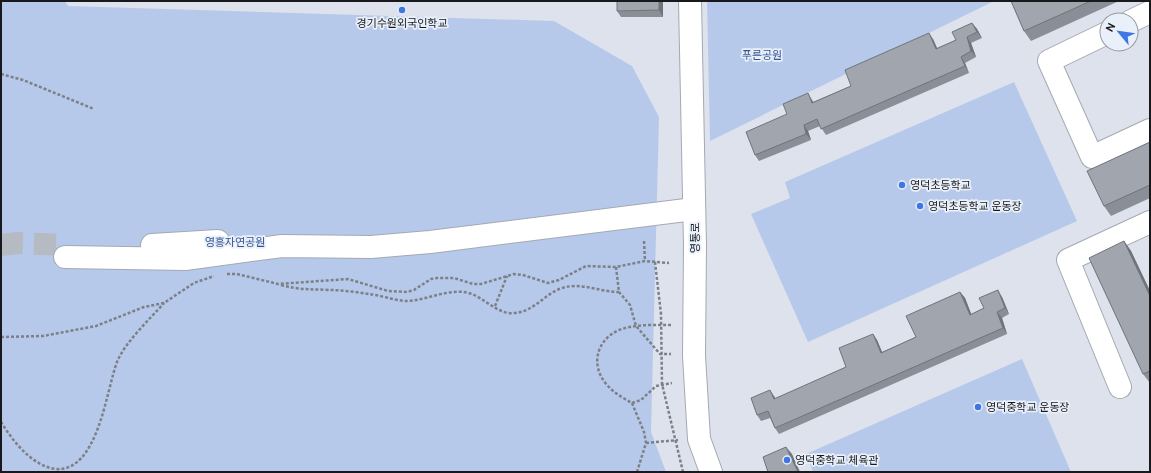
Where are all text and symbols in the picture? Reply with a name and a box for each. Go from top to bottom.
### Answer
marker: 경기수원외국인학교 [397,5,407,15]
north arrow [1099,12,1139,52]
place label: 경기수원외국인학교 [356,17,448,29]
text: N [1103,21,1117,34]
park label: 푸른공원 [742,49,782,61]
place label: 영덕초등학교 [910,179,971,191]
marker: 영덕초등학교 [897,180,907,190]
place label: 영덕초등학교 운동장 [928,200,1022,212]
marker: 영덕초등학교 운동장 [915,201,925,211]
street label: 영통로 [689,223,701,253]
park label: 영흥자연공원 [205,236,265,248]
place label: 영덕중학교 운동장 [986,401,1069,413]
marker: 영덕중학교 운동장 [973,402,983,412]
place label: 영덕중학교 체육관 [795,454,878,466]
marker: 영덕중학교 체육관 [782,455,792,465]

